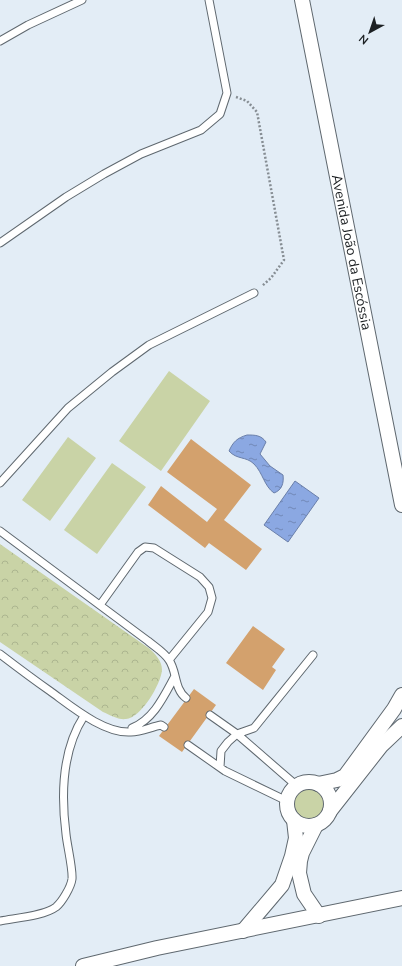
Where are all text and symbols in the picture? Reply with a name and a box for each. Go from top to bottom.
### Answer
north arrow [350,12,390,52]
text: N [356,31,372,48]
street label: Avenida João da Escóssia [327,173,376,332]

